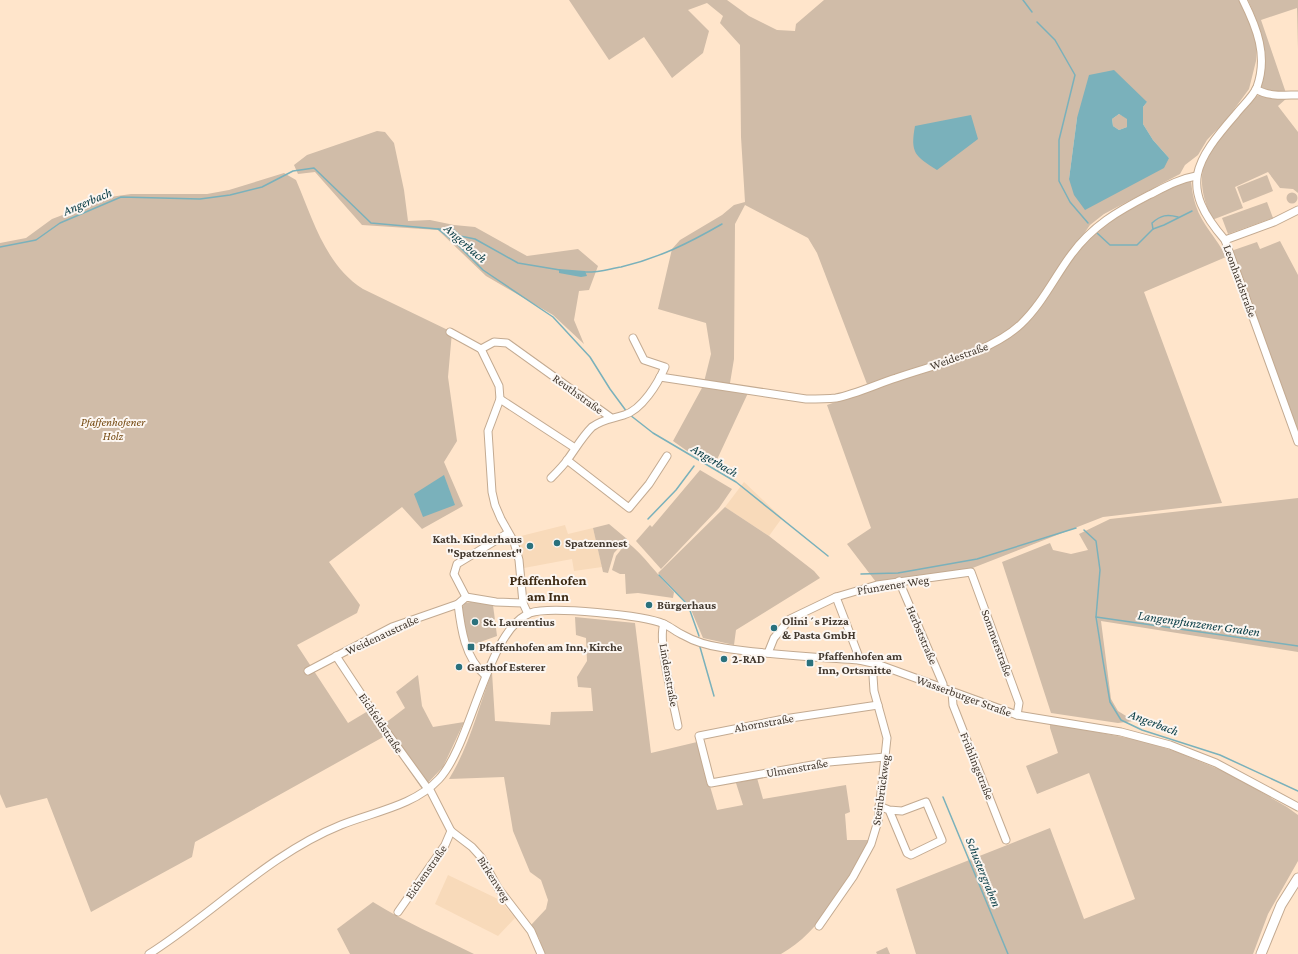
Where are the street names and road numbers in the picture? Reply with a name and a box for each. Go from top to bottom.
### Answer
street label: Leonhardstraße [1220,243,1260,319]
street label: Weidestraße [928,339,990,373]
street label: Reuthstraße [550,371,606,417]
street label: Pfunzener Weg [856,572,930,598]
street label: Herbststraße [903,604,941,666]
street label: Sommerstraße [978,607,1016,679]
street label: Weidenaustraße [343,612,421,658]
street label: Lindenstraße [657,642,681,708]
street label: Wasserburger Straße [915,672,1013,720]
street label: Eichfeldstraße [356,690,406,756]
street label: Ahornstraße [733,711,795,735]
street label: Frühlingstraße [957,730,997,802]
street label: Steinbrückweg [869,753,893,826]
street label: Ulmenstraße [765,756,829,780]
street label: Eichenstraße [402,842,450,902]
street label: Birkenweg [475,854,514,905]

